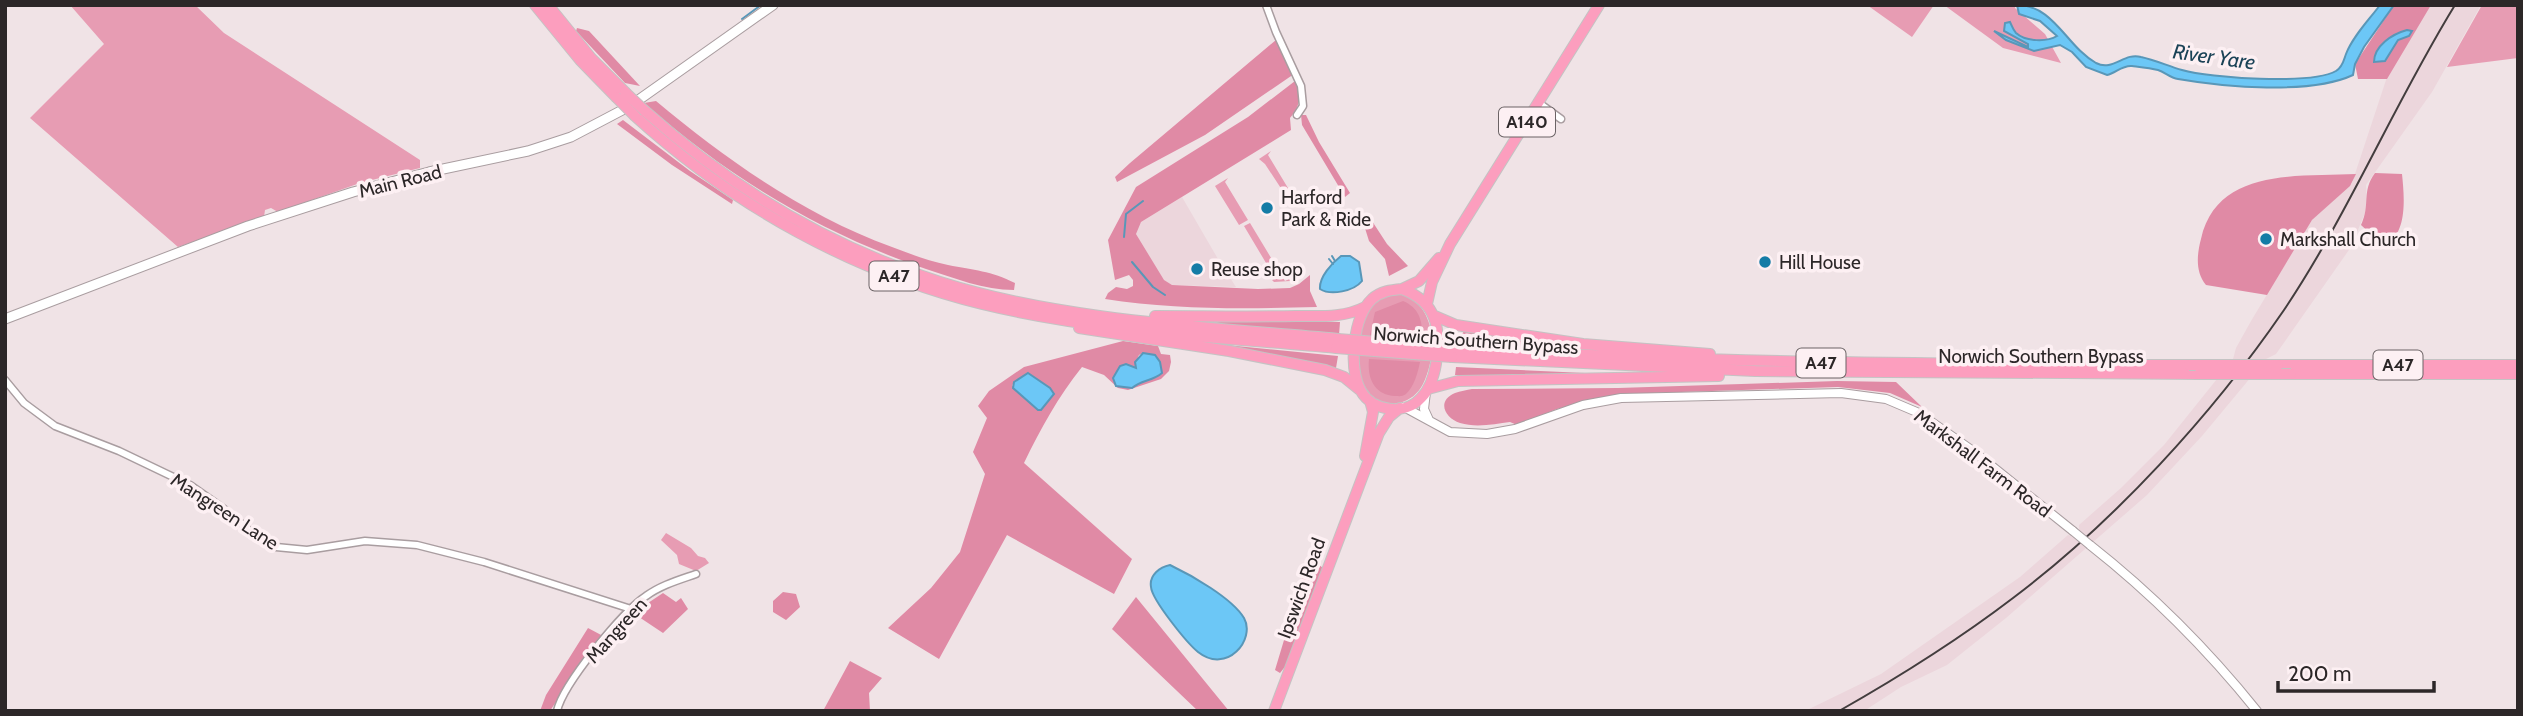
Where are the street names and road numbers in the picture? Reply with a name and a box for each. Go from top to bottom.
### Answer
road number: A140 [1499,107,1555,136]
street label: Main Road [356,160,444,203]
road number: A47 [870,262,918,290]
street label: Norwich Southern Bypass [1373,322,1579,359]
street label: Norwich Southern Bypass [1938,345,2144,368]
road number: A47 [1797,348,1846,377]
road number: A47 [2374,351,2422,380]
street label: Markshall Farm Road [1910,404,2056,522]
street label: Mangreen Lane [167,468,283,555]
street label: Ipswich Road [1273,535,1330,642]
street label: Mangreen [581,593,652,668]

